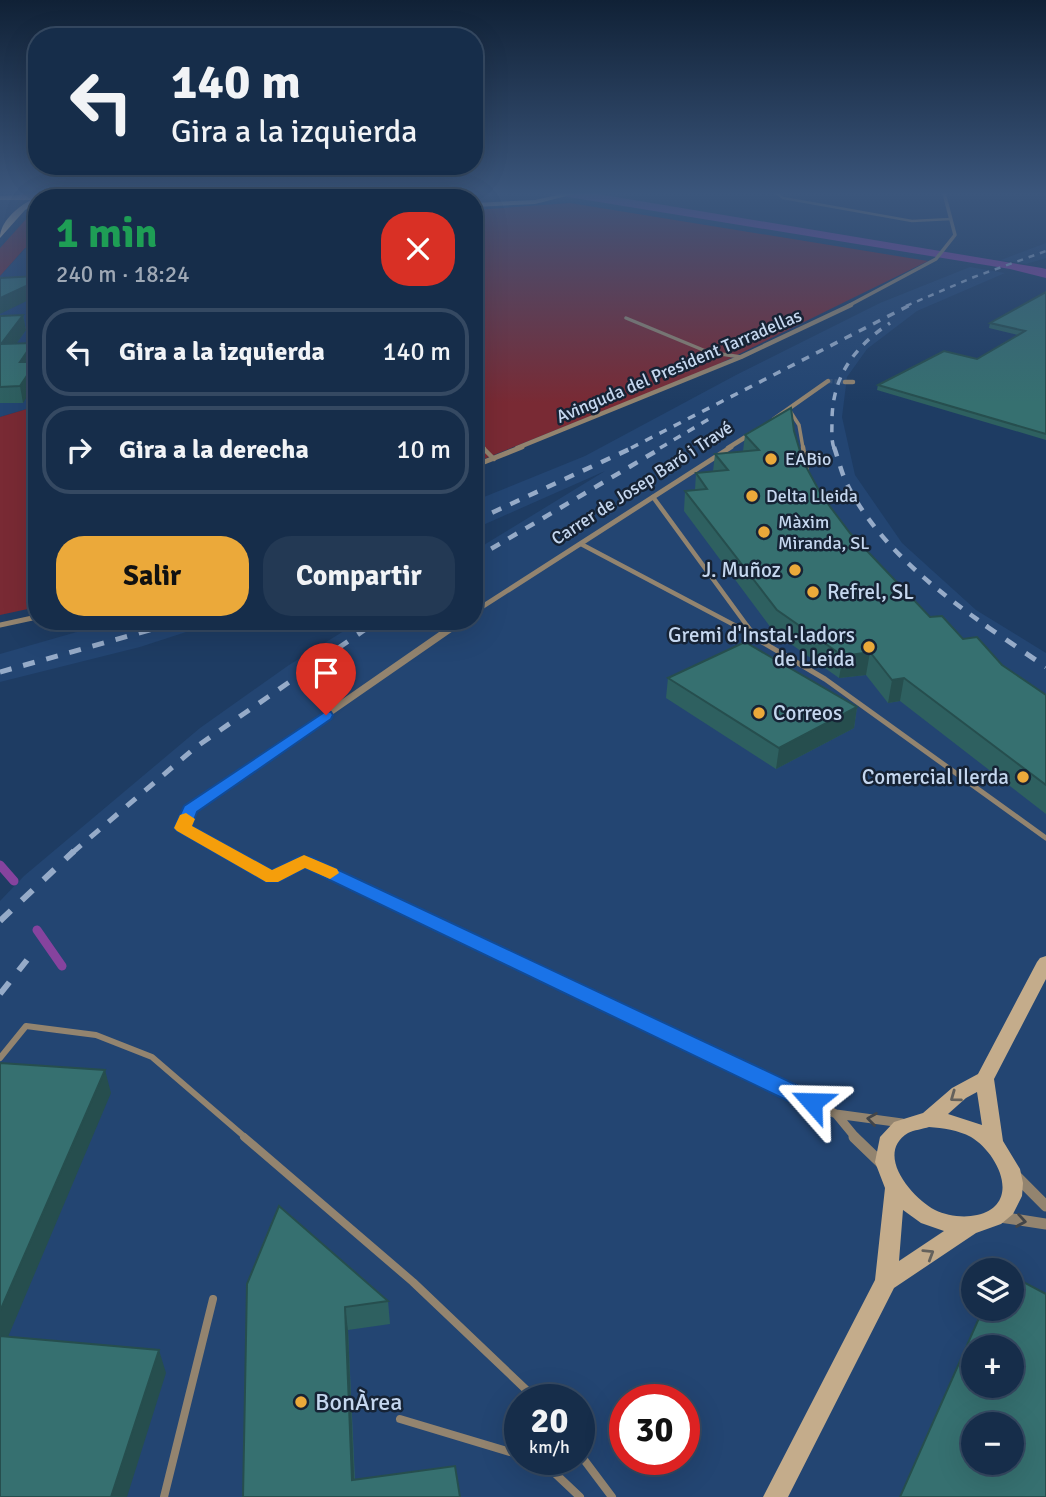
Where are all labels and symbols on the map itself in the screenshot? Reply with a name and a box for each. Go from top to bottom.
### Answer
street label: Avinguda del President Tarradellas [553,304,805,428]
street label: Carrer de Josep Baró i Travé [547,416,737,550]
place label: EABio [785,448,831,470]
marker: EABio [763,451,779,467]
place label: Delta Lleida [766,485,858,507]
marker: Delta Lleida [744,488,760,504]
place label: Màxim Miranda, SL [778,511,870,554]
marker: Màxim Miranda, SL [756,524,772,540]
place label: J. Muñoz [702,557,781,583]
marker: J. Muñoz [787,562,803,578]
place label: Refrel, SL [827,579,914,605]
marker: Refrel, SL [805,584,821,600]
place label: Gremi d'Instal·ladors de Lleida [668,622,855,672]
marker: Gremi d'Instal·ladors de Lleida [861,639,877,655]
pin [296,643,356,715]
place label: Correos [773,700,842,726]
marker: Correos [751,705,767,721]
place label: Comercial Ilerda [862,764,1009,790]
marker: Comercial Ilerda [1015,769,1031,785]
position arrow [775,1065,849,1139]
one-way arrow [951,1089,963,1101]
one-way arrow [866,1112,878,1127]
one-way arrow [1015,1213,1027,1228]
one-way arrow [921,1250,934,1263]
speed limit sign: 30 [609,1384,700,1475]
place label: BonÀrea [315,1387,402,1417]
marker: BonÀrea [293,1394,309,1410]

